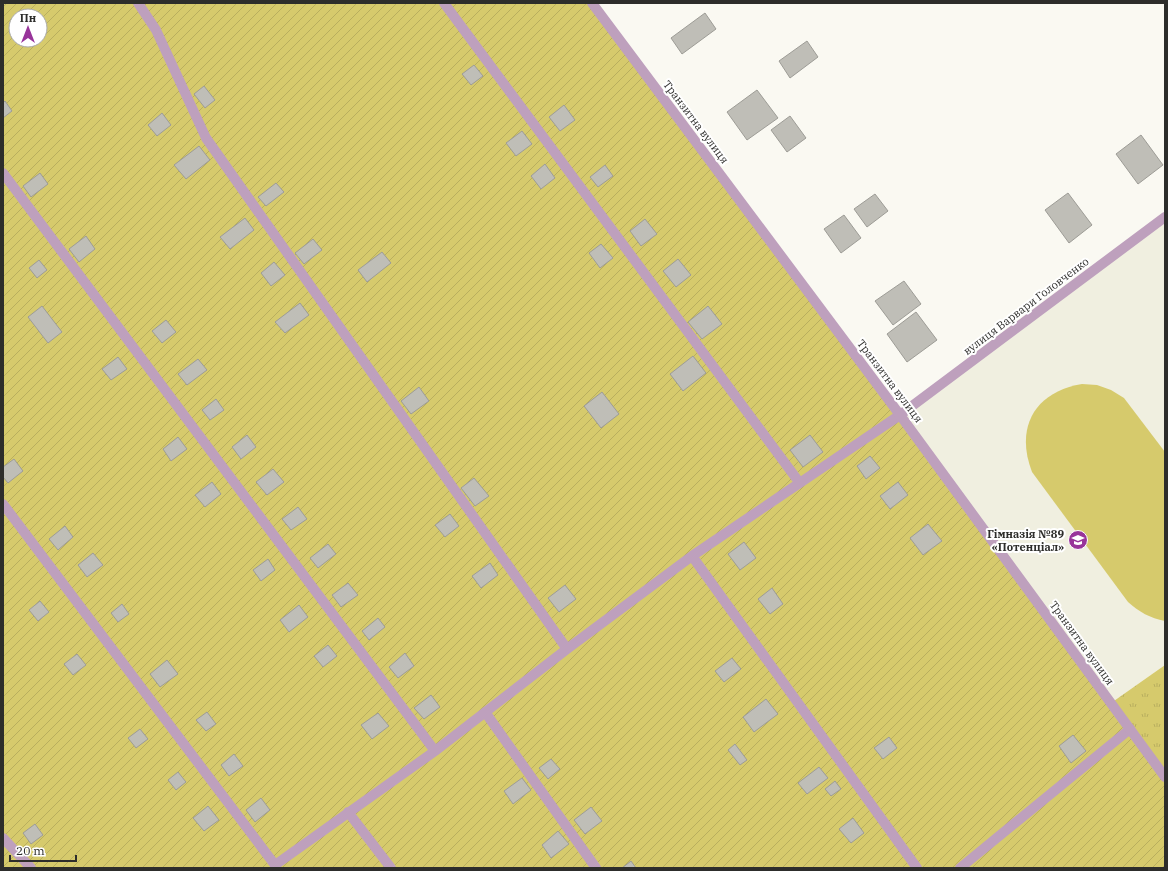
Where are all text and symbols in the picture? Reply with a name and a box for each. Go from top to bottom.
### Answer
north arrow [8,8,48,48]
text: Пн [20,11,37,25]
street label: Транзитна вулиця [660,78,732,166]
street label: вулиця Варвари Головченко [960,254,1092,358]
street label: Транзитна вулиця [854,337,926,425]
place label: Гімназія №89 «Потенціал» [987,527,1064,554]
school or university icon: Гімназія №89 «Потенціал» [1067,529,1089,551]
street label: Транзитна вулиця [1047,598,1117,688]
scale bar [10,837,76,863]
text: 20 m [16,843,45,858]

